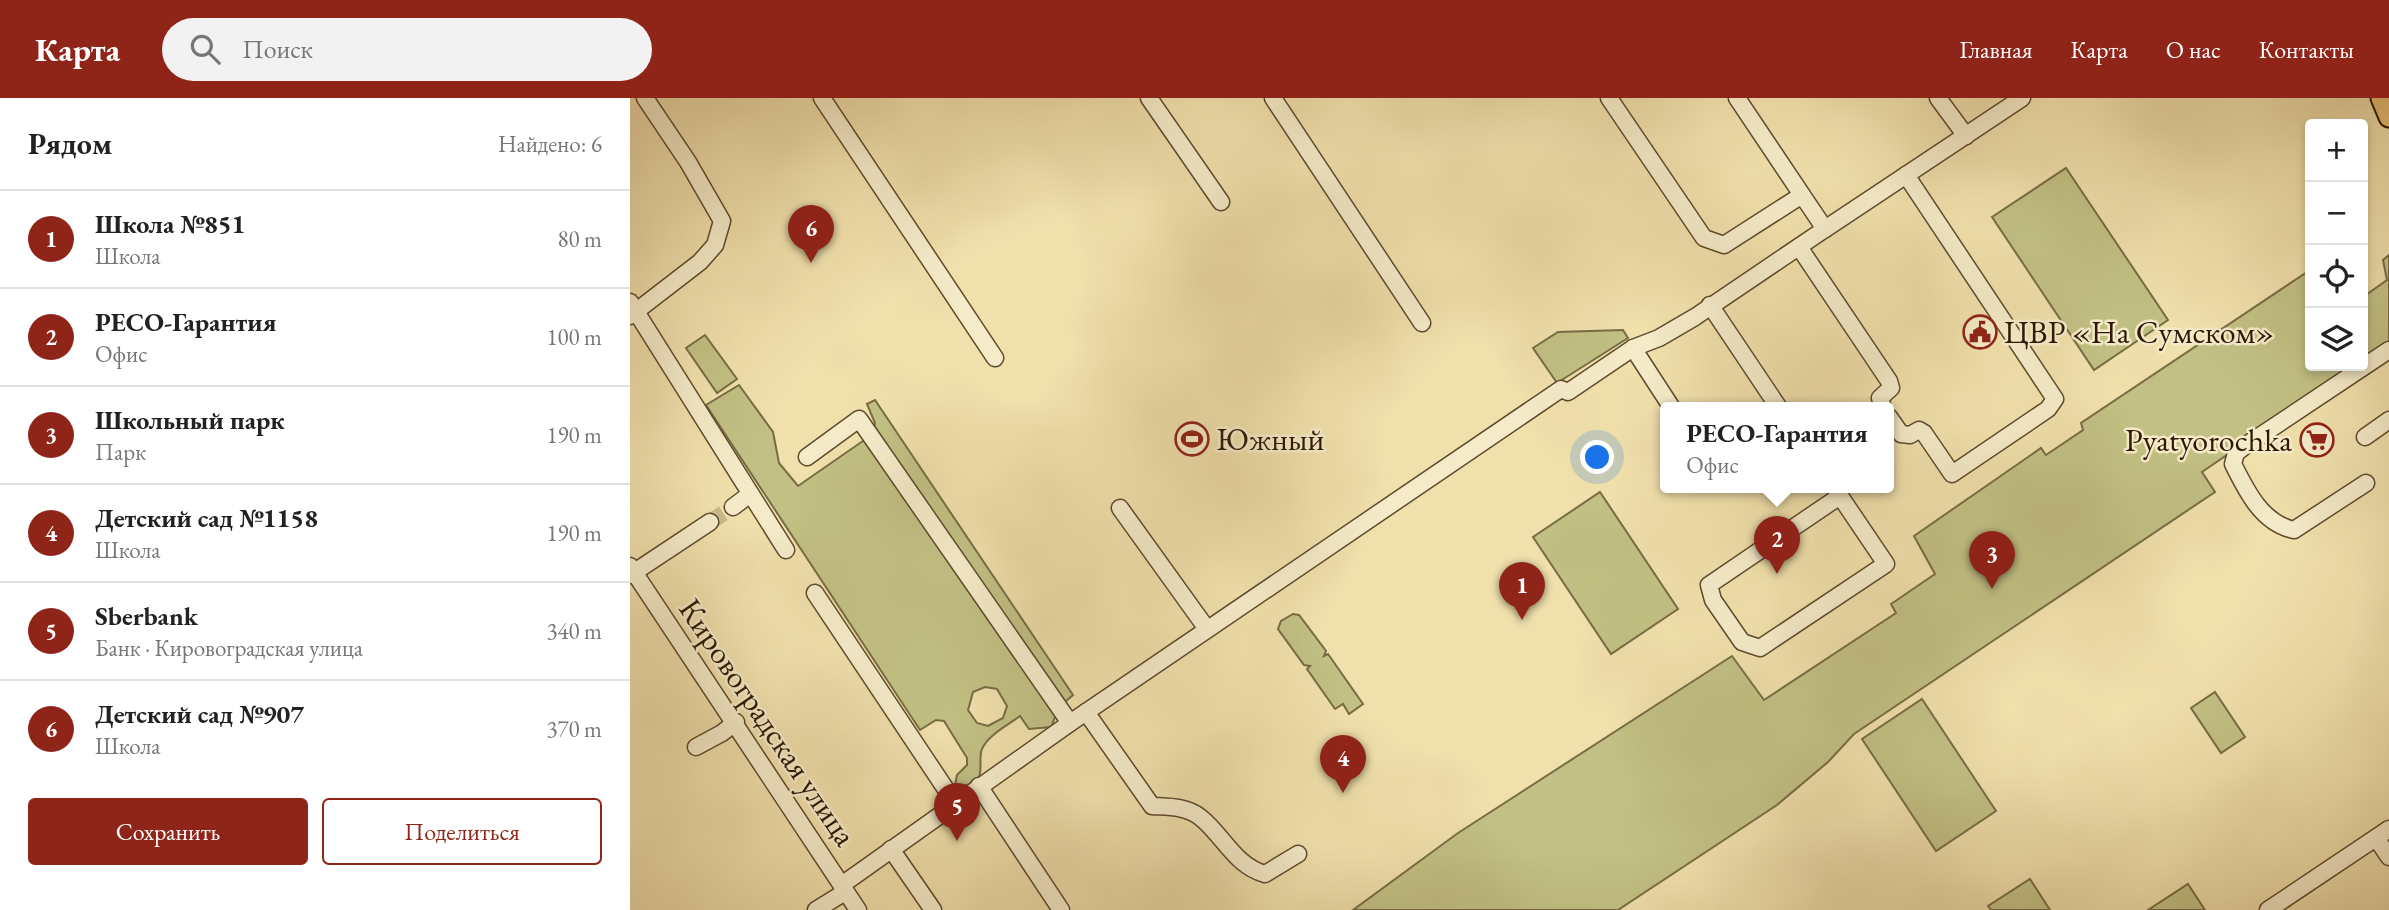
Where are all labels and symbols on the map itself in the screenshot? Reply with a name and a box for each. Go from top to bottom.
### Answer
pin: 6 [788,205,834,263]
place label: ЦВР «На Сумском» [2004,311,2274,353]
public building icon: ЦВР «На Сумском» [1961,313,1999,351]
place label: Южный [1216,418,1325,460]
place label: Pyatyorochka [2125,419,2292,461]
sports icon: Южный [1173,420,1211,458]
supermarket icon: Pyatyorochka [2298,421,2336,459]
your location [1580,440,1614,474]
pin: 2 [1754,516,1800,574]
pin: 3 [1969,531,2015,589]
pin: 1 [1499,562,1545,620]
street label: Кировоградская улица [669,590,867,854]
pin: 4 [1320,735,1366,793]
pin: 5 [934,783,980,841]

